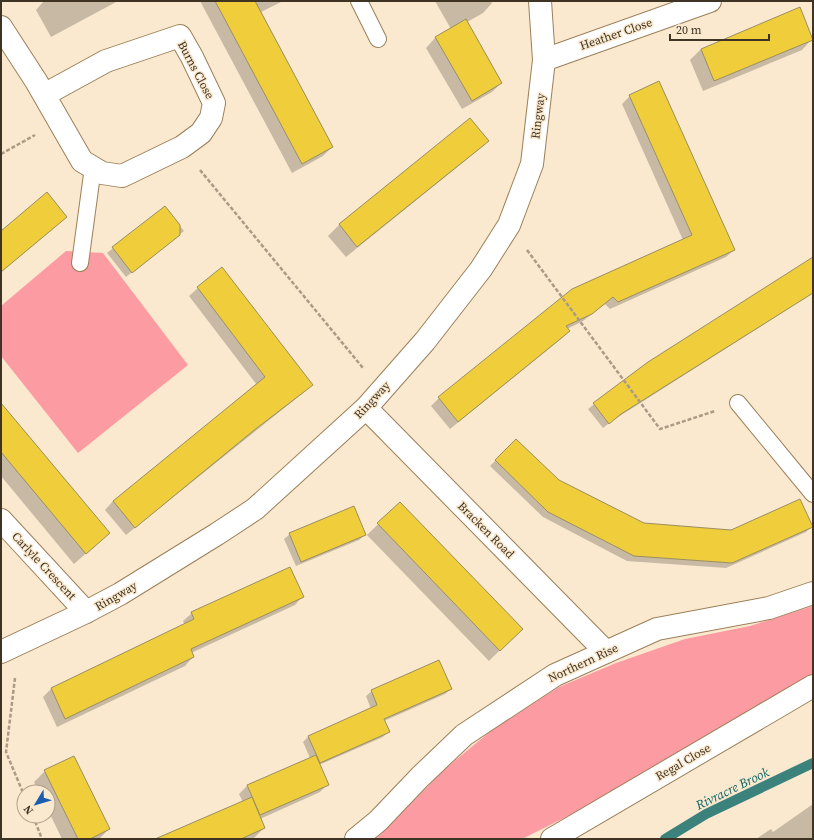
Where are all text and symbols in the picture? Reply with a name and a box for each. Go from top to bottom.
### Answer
street label: Heather Close [578,14,654,54]
scale bar [670,16,769,42]
text: 20 m [676,22,702,38]
street label: Burns Close [174,38,218,102]
street label: Ringway [527,91,549,140]
street label: Ringway [350,377,394,422]
street label: Bracken Road [454,498,518,562]
street label: Carlyle Crescent [8,529,80,603]
street label: Ringway [92,577,141,614]
street label: Northern Rise [545,640,621,686]
street label: Regal Close [652,740,714,784]
water label: Rivracre Brook [692,763,772,814]
north arrow [16,784,56,824]
text: N [20,802,37,818]

